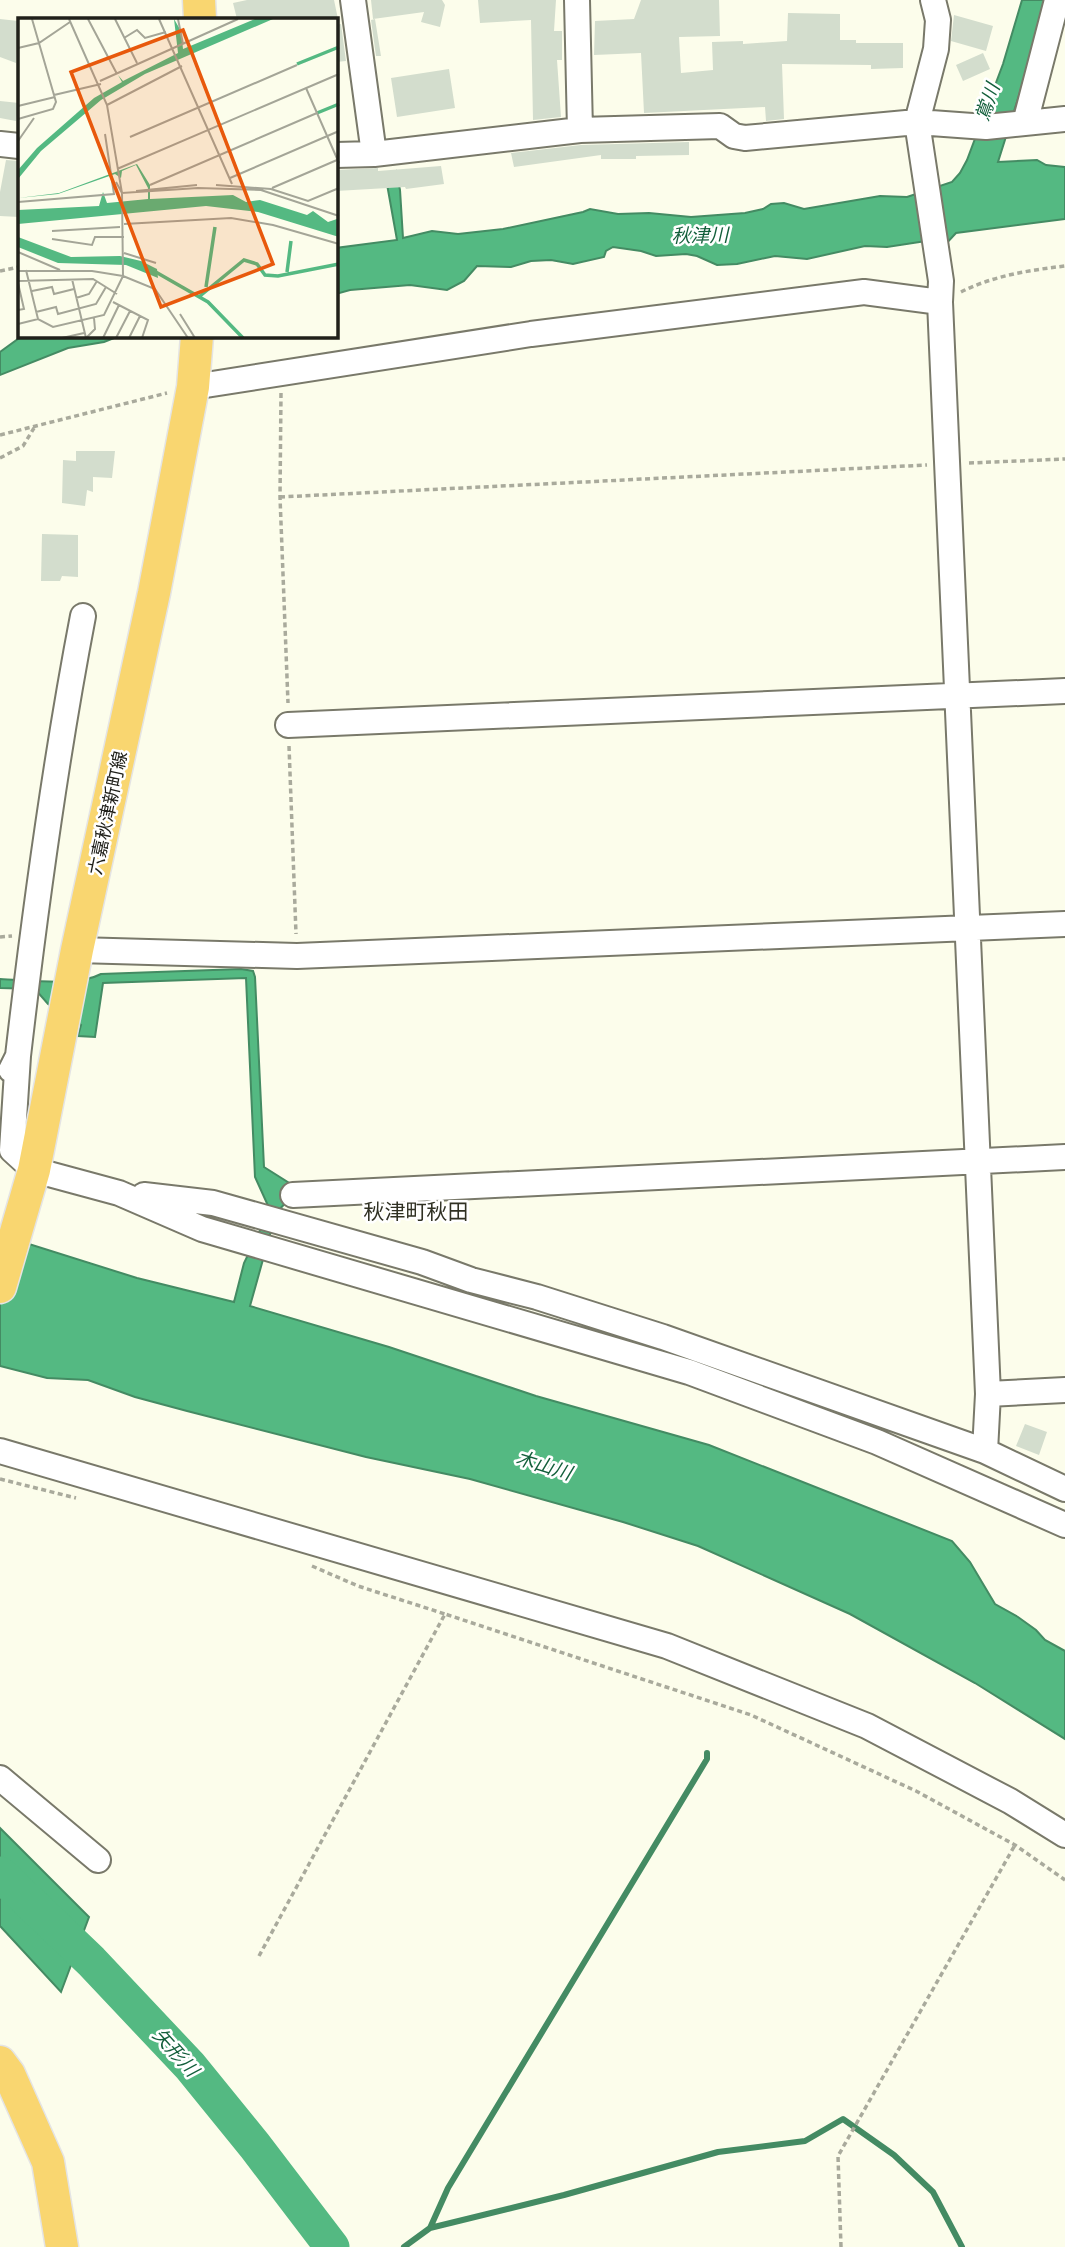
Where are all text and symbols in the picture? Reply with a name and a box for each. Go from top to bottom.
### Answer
inset map [18,18,338,338]
water label: 鴬川 [970,79,1005,124]
water label: 秋津川 [671,223,731,247]
street label: 六嘉秋津新町線 [84,749,132,877]
district label: 秋津町秋田 [364,1199,469,1224]
water label: 木山川 [513,1446,576,1485]
water label: 矢形川 [148,2023,205,2083]

